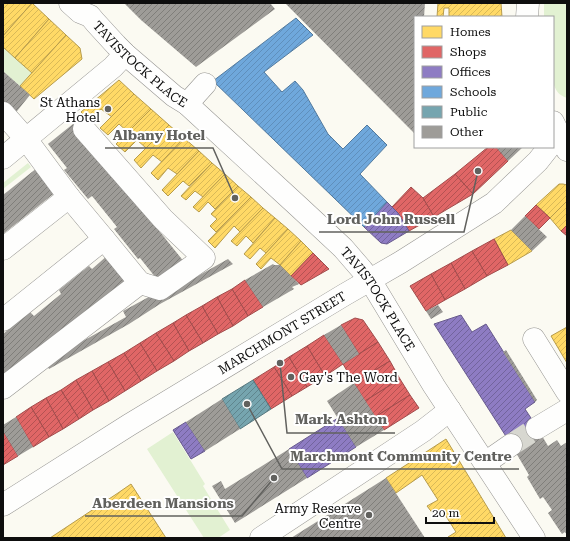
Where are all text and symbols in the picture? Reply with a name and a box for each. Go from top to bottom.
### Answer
legend [414,16,554,148]
street label: TAVISTOCK PLACE [90,18,190,110]
text: Homes [450,25,491,39]
text: Shops [450,45,486,59]
text: Offices [450,65,491,79]
text: Schools [450,85,497,99]
place label: St Athans Hotel [40,95,100,125]
marker: St Athans Hotel [103,104,113,114]
text: Public [450,105,488,119]
callout: Albany Hotel [105,122,213,148]
text: Other [450,125,483,139]
text: Albany Hotel [113,127,206,143]
callout: Lord John Russell [319,206,464,232]
text: Lord John Russell [327,211,455,227]
street label: TAVISTOCK PLACE [338,244,418,353]
street label: MARCHMONT STREET [215,288,349,377]
place label: Gay's The Word [299,370,399,385]
marker: Gay's The Word [286,372,296,382]
callout: Mark Ashton [287,407,395,433]
text: Mark Ashton [295,411,388,427]
callout: Marchmont Community Centre [282,443,519,469]
text: Marchmont Community Centre [290,448,512,464]
callout: Aberdeen Mansions [85,490,242,516]
text: Aberdeen Mansions [92,495,234,511]
scale bar [426,499,494,525]
place label: Army Reserve Centre [275,501,361,531]
text: 20 m [432,506,459,520]
marker: Army Reserve Centre [364,510,374,520]

